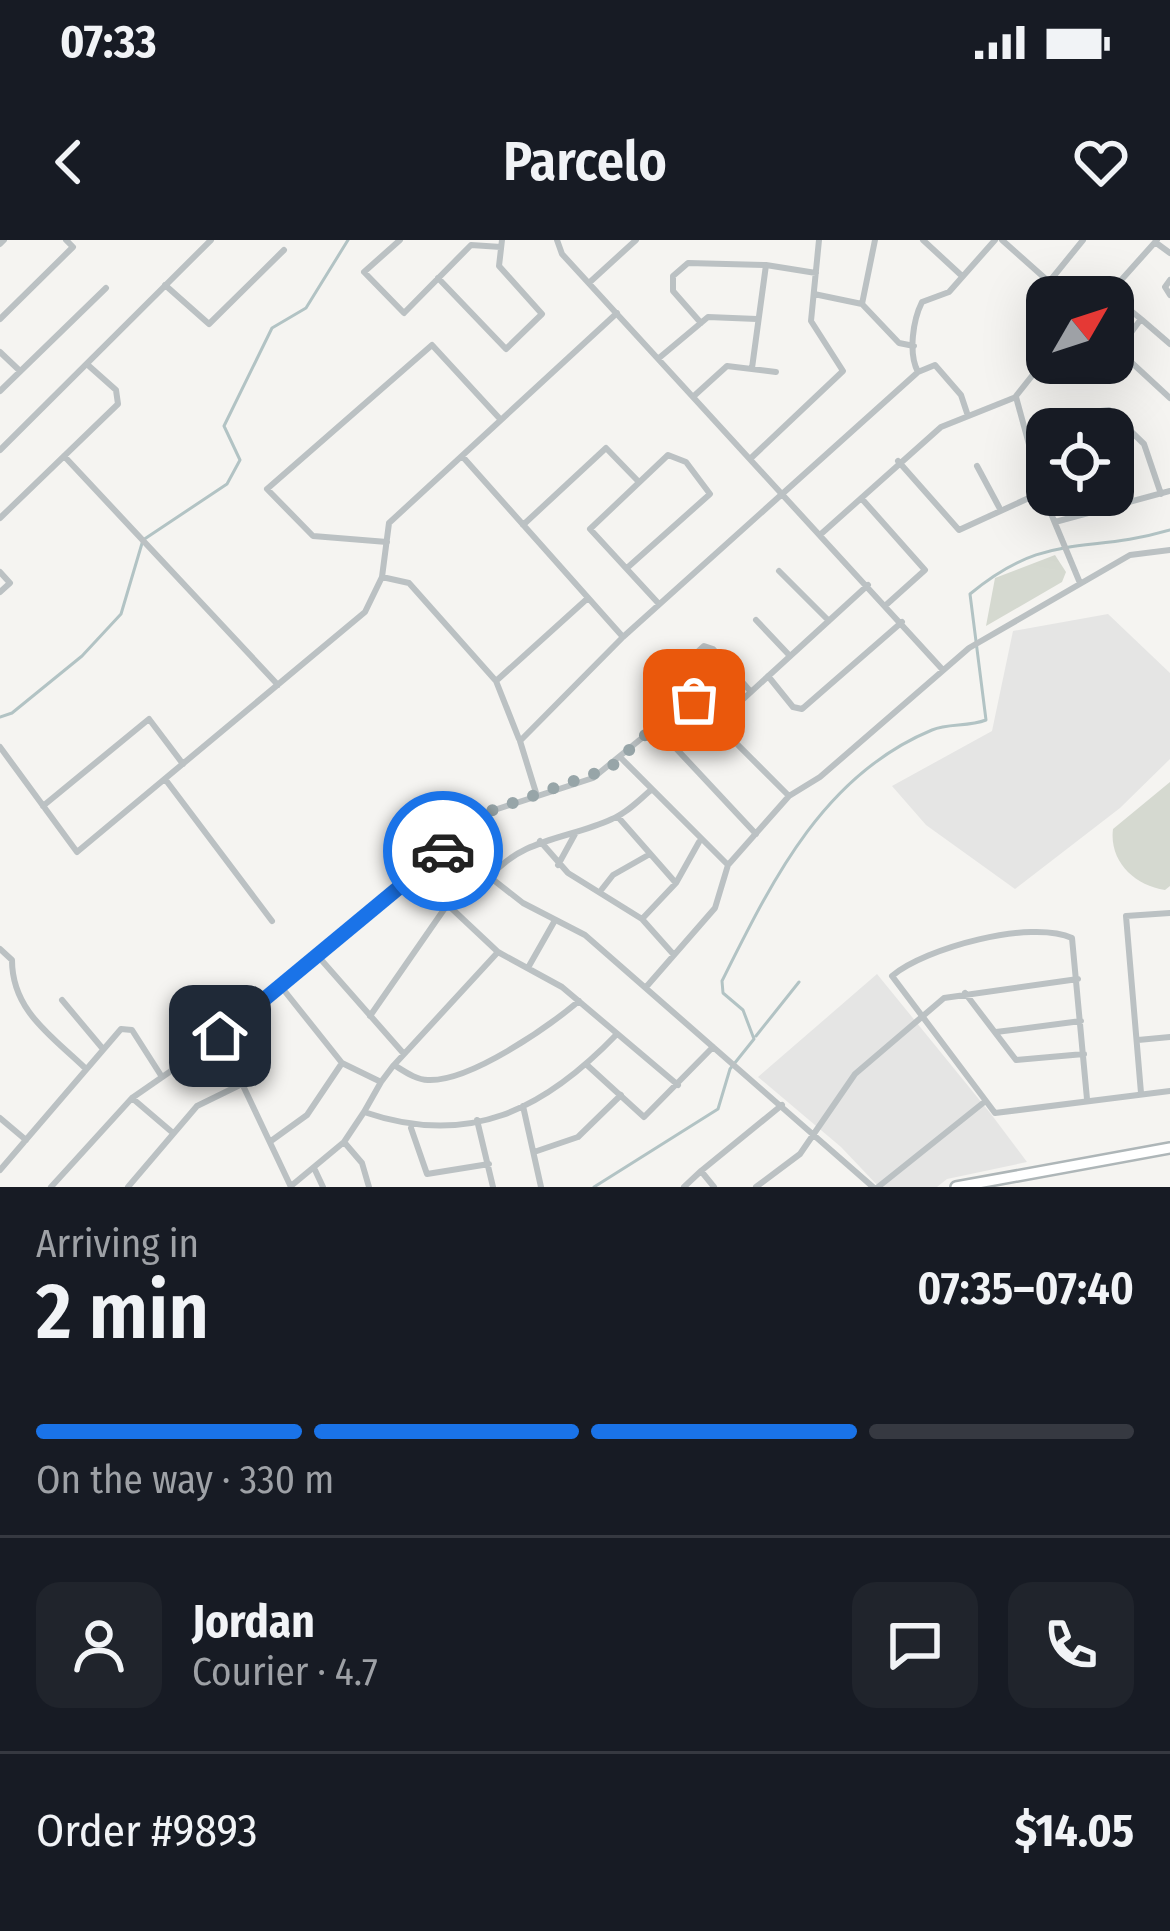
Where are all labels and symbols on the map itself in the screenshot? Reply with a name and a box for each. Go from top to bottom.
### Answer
north arrow [1026,276,1134,384]
pin [643,649,745,751]
courier [383,791,503,911]
pin [169,985,271,1087]

